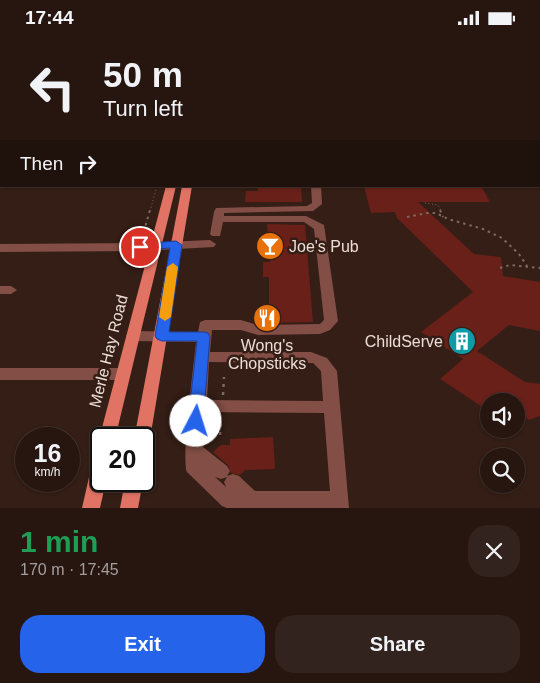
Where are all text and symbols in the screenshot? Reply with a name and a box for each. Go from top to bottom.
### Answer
text: 17:44 [25,7,74,28]
icon: left [20,55,85,120]
text: 50 m [103,55,183,94]
text: Turn left [103,96,183,121]
icon: right [73,150,101,178]
text: Then [20,153,63,174]
pin [119,226,161,268]
bar icon: Joe's Pub [255,231,285,261]
icon: arrive [126,233,154,261]
place label: Joe's Pub [289,238,359,255]
street label: Merle Hay Road [86,293,131,409]
restaurant icon: Wong's Chopsticks [252,303,282,333]
building icon: ChildServe [447,326,477,356]
place label: ChildServe [365,333,443,350]
place label: Wong's Chopsticks [228,337,306,372]
map controls [480,393,525,493]
button: sound [480,393,525,438]
position arrow [169,394,221,446]
speed limit sign: 20 [90,427,155,492]
text: 16 [34,439,61,467]
button: search [480,448,525,493]
text: km/h [34,465,61,479]
text: 1 min [20,525,98,558]
button: close [468,525,520,577]
text: 170 m · 17:45 [20,561,119,578]
button: Exit [20,615,265,673]
button: Share [275,615,520,673]

